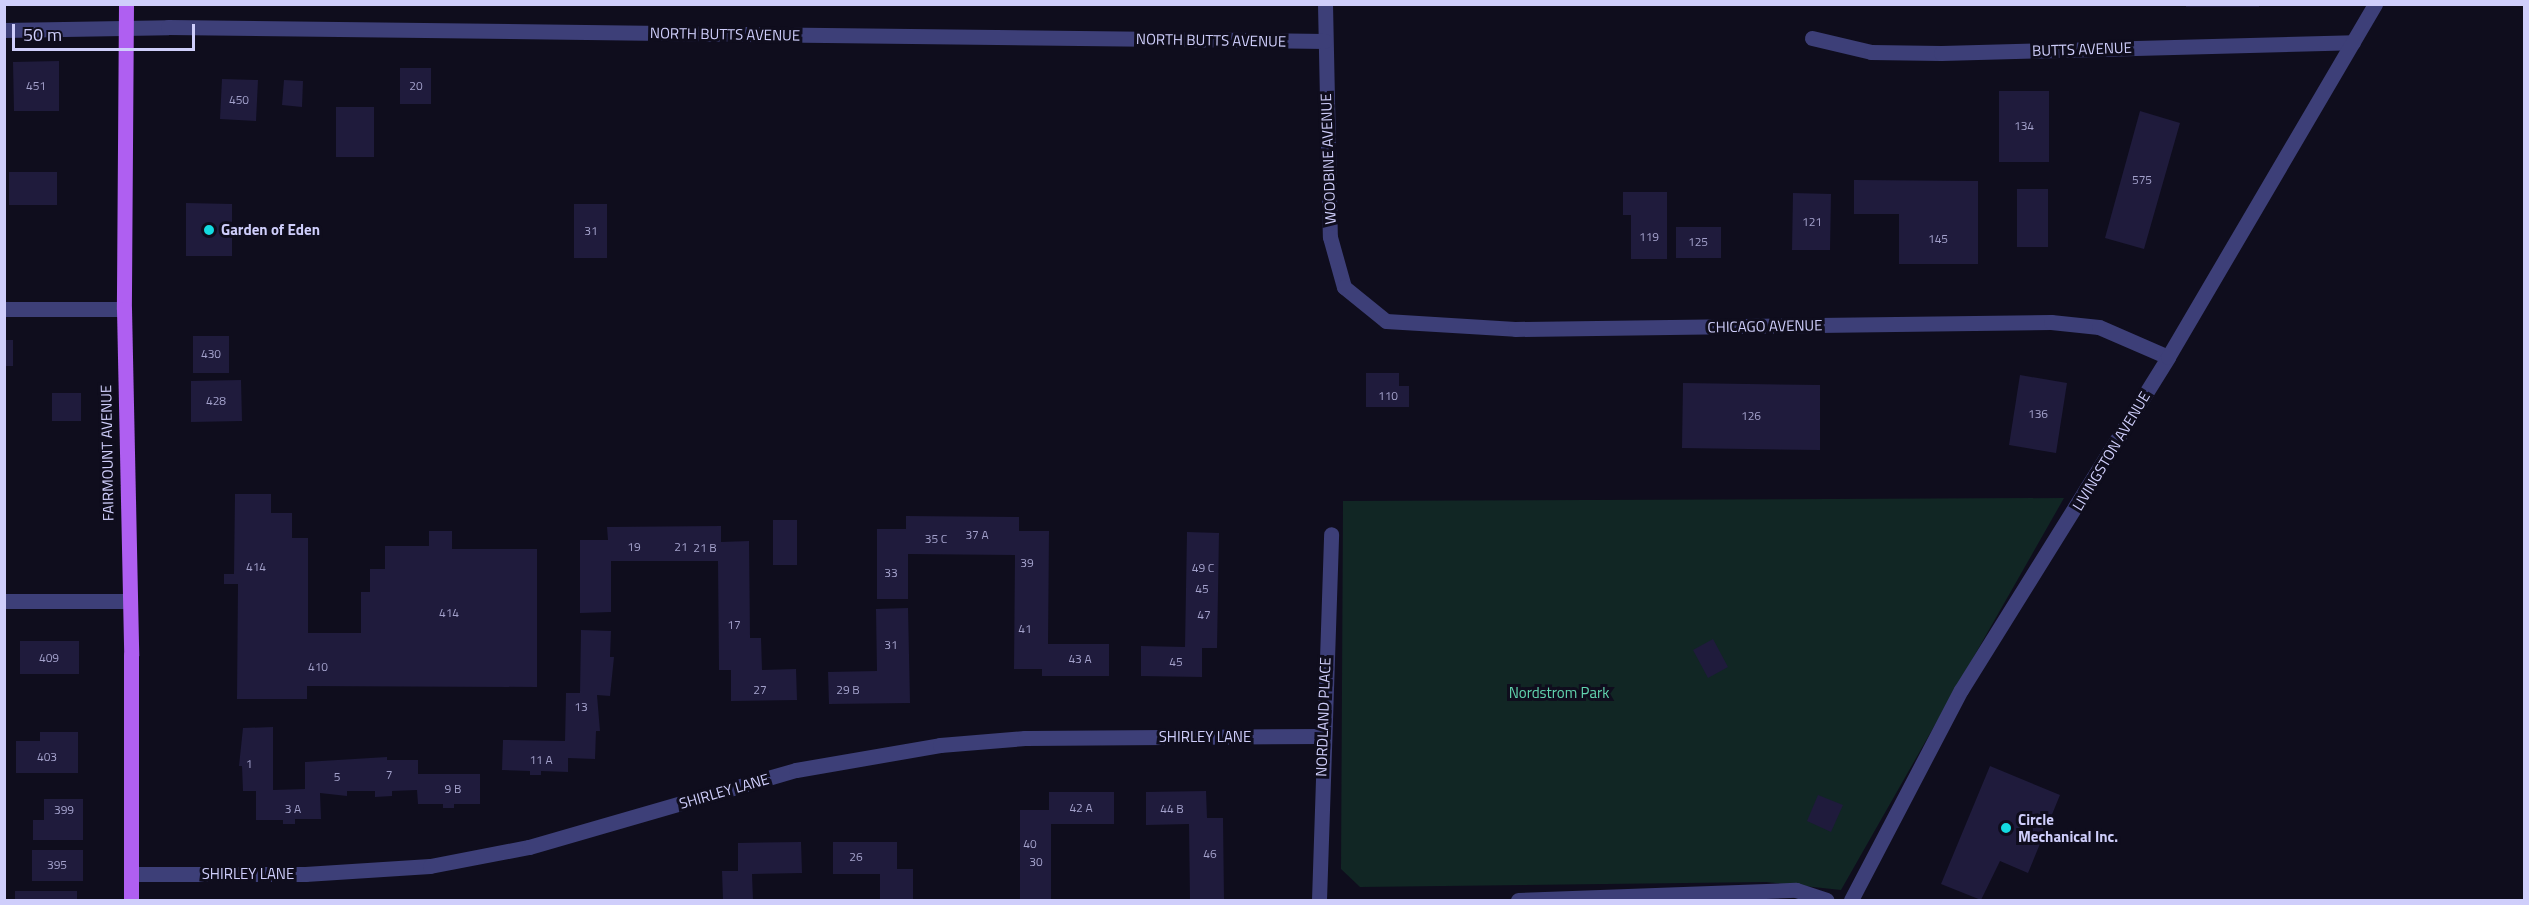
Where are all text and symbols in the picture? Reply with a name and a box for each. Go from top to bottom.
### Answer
scale bar [15,12,198,50]
text: 50 m [23,21,62,48]
street label: NORTH BUTTS AVENUE [650,24,800,44]
street label: NORTH BUTTS AVENUE [1136,30,1286,50]
street label: BUTTS AVENUE [2032,38,2132,60]
house number: 451 [26,79,46,93]
house number: 20 [409,79,423,93]
house number: 450 [229,93,249,107]
street label: WOODBINE AVENUE [1317,93,1339,225]
house number: 134 [2014,119,2034,133]
house number: 575 [2132,173,2152,187]
house number: 121 [1802,215,1822,229]
place label: Garden of Eden [221,221,320,239]
marker: Garden of Eden [202,223,216,237]
house number: 31 [584,224,598,238]
house number: 119 [1639,230,1659,244]
house number: 145 [1928,232,1948,246]
house number: 125 [1688,235,1708,249]
street label: CHICAGO AVENUE [1707,316,1823,336]
house number: 430 [201,347,221,361]
street label: FAIRMOUNT AVENUE [97,385,117,521]
street label: LIVINGSTON AVENUE [2068,388,2154,514]
house number: 110 [1378,389,1398,403]
house number: 428 [206,394,226,408]
house number: 136 [2028,407,2048,421]
house number: 126 [1741,409,1761,423]
house number: 37 A [965,528,989,542]
house number: 35 C [925,532,947,546]
house number: 19 [627,540,641,554]
house number: 21 [674,540,688,554]
house number: 21 B [693,541,717,555]
house number: 39 [1020,556,1034,570]
house number: 414 [246,560,266,574]
house number: 49 C [1192,561,1214,575]
house number: 33 [884,566,898,580]
house number: 45 [1195,582,1209,596]
house number: 414 [439,606,459,620]
house number: 47 [1197,608,1211,622]
house number: 17 [727,618,741,632]
house number: 41 [1018,622,1032,636]
house number: 31 [884,638,898,652]
house number: 409 [39,651,59,665]
house number: 43 A [1068,652,1092,666]
house number: 45 [1169,655,1183,669]
street label: NORDLAND PLACE [1312,657,1334,777]
house number: 410 [308,660,328,674]
house number: 27 [753,683,767,697]
house number: 29 B [836,683,860,697]
park label: Nordstrom Park [1509,684,1609,702]
house number: 13 [574,700,588,714]
street label: SHIRLEY LANE [1159,728,1251,746]
house number: 403 [37,750,57,764]
house number: 11 A [529,753,553,767]
house number: 1 [246,757,252,771]
house number: 7 [386,768,392,782]
house number: 5 [334,770,340,784]
street label: SHIRLEY LANE [677,770,771,812]
house number: 9 B [445,782,461,796]
house number: 42 A [1069,801,1093,815]
house number: 3 A [285,802,301,816]
house number: 44 B [1160,802,1184,816]
house number: 399 [54,803,74,817]
place label: Circle Mechanical Inc. [2018,810,2118,845]
marker: Circle Mechanical Inc. [1999,821,2013,835]
house number: 40 [1023,837,1037,851]
house number: 46 [1203,847,1217,861]
house number: 26 [849,850,863,864]
house number: 30 [1029,855,1043,869]
house number: 395 [47,858,67,872]
street label: SHIRLEY LANE [202,865,294,883]

